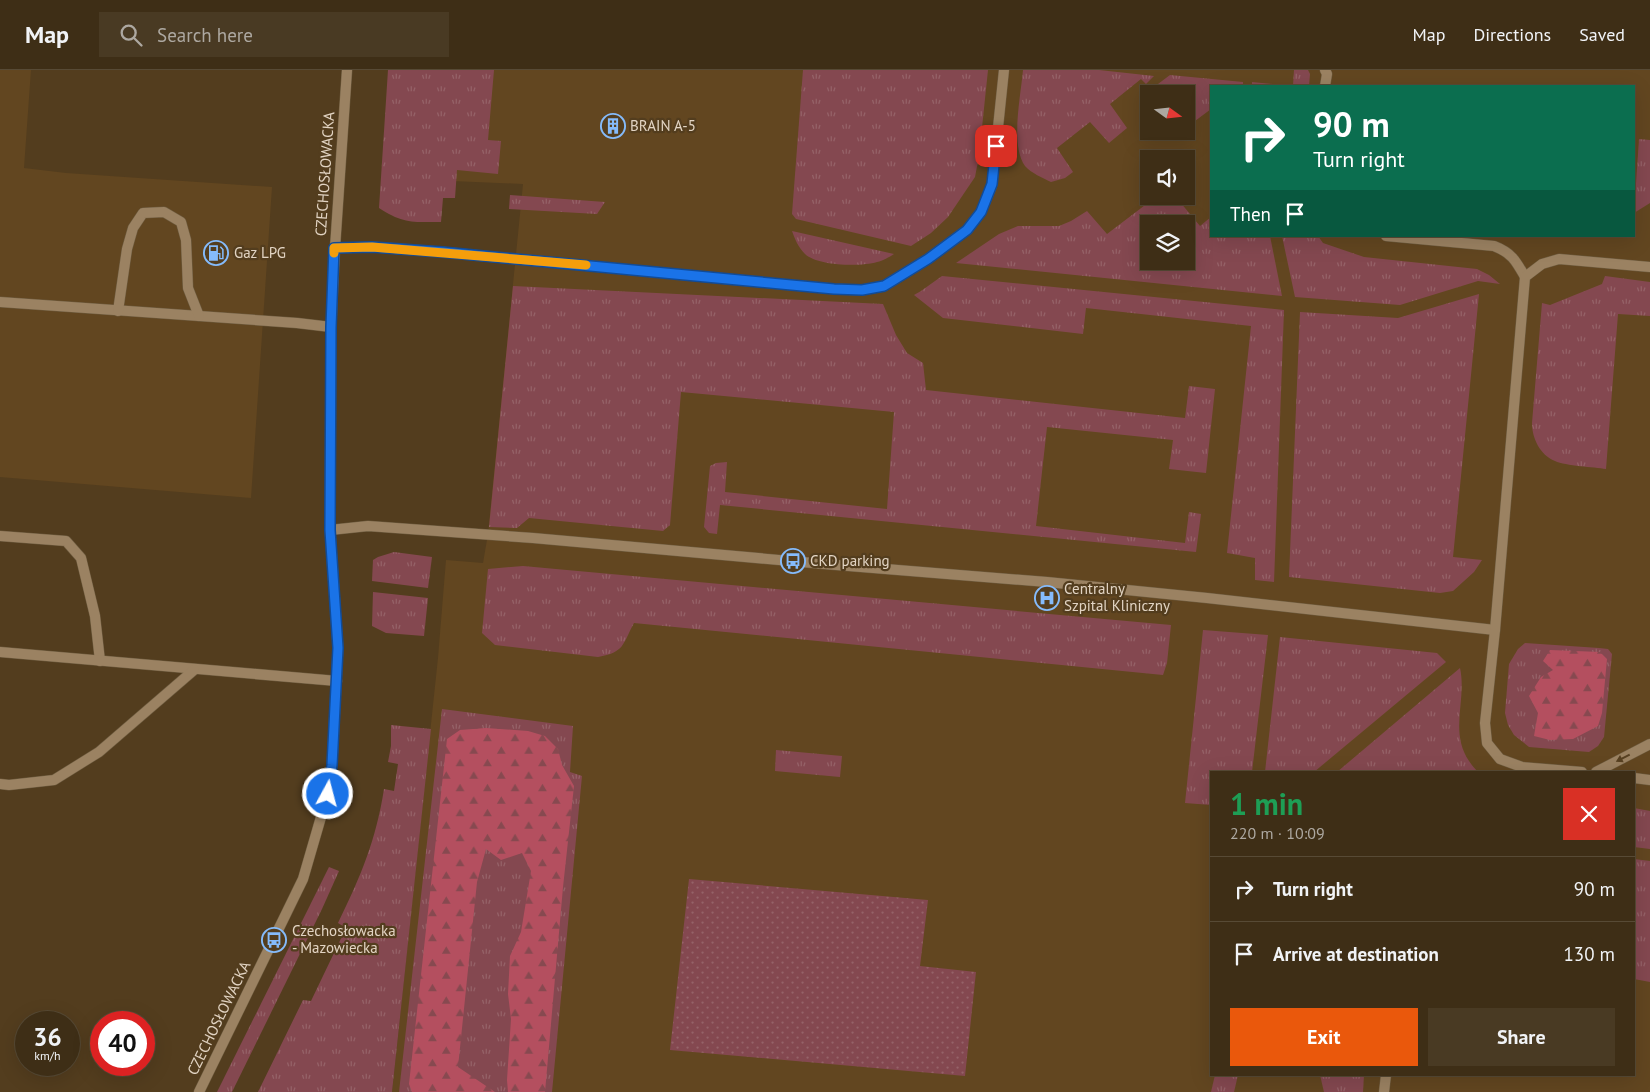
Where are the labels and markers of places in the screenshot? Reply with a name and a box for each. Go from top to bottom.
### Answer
building icon: BRAIN A-5 [600,113,626,139]
place label: BRAIN A-5 [630,116,696,135]
pin [975,125,1017,167]
fuel station icon: Gaz LPG [203,240,229,266]
place label: Gaz LPG [234,243,286,262]
bus stop icon: CKD parking [780,548,806,574]
place label: CKD parking [810,551,890,570]
place label: Centralny Szpital Kliniczny [1064,579,1170,615]
hospital icon: Centralny Szpital Kliniczny [1034,585,1060,611]
place label: Czechosłowacka - Mazowiecka [292,921,396,957]
bus stop icon: Czechosłowacka - Mazowiecka [261,927,287,953]

